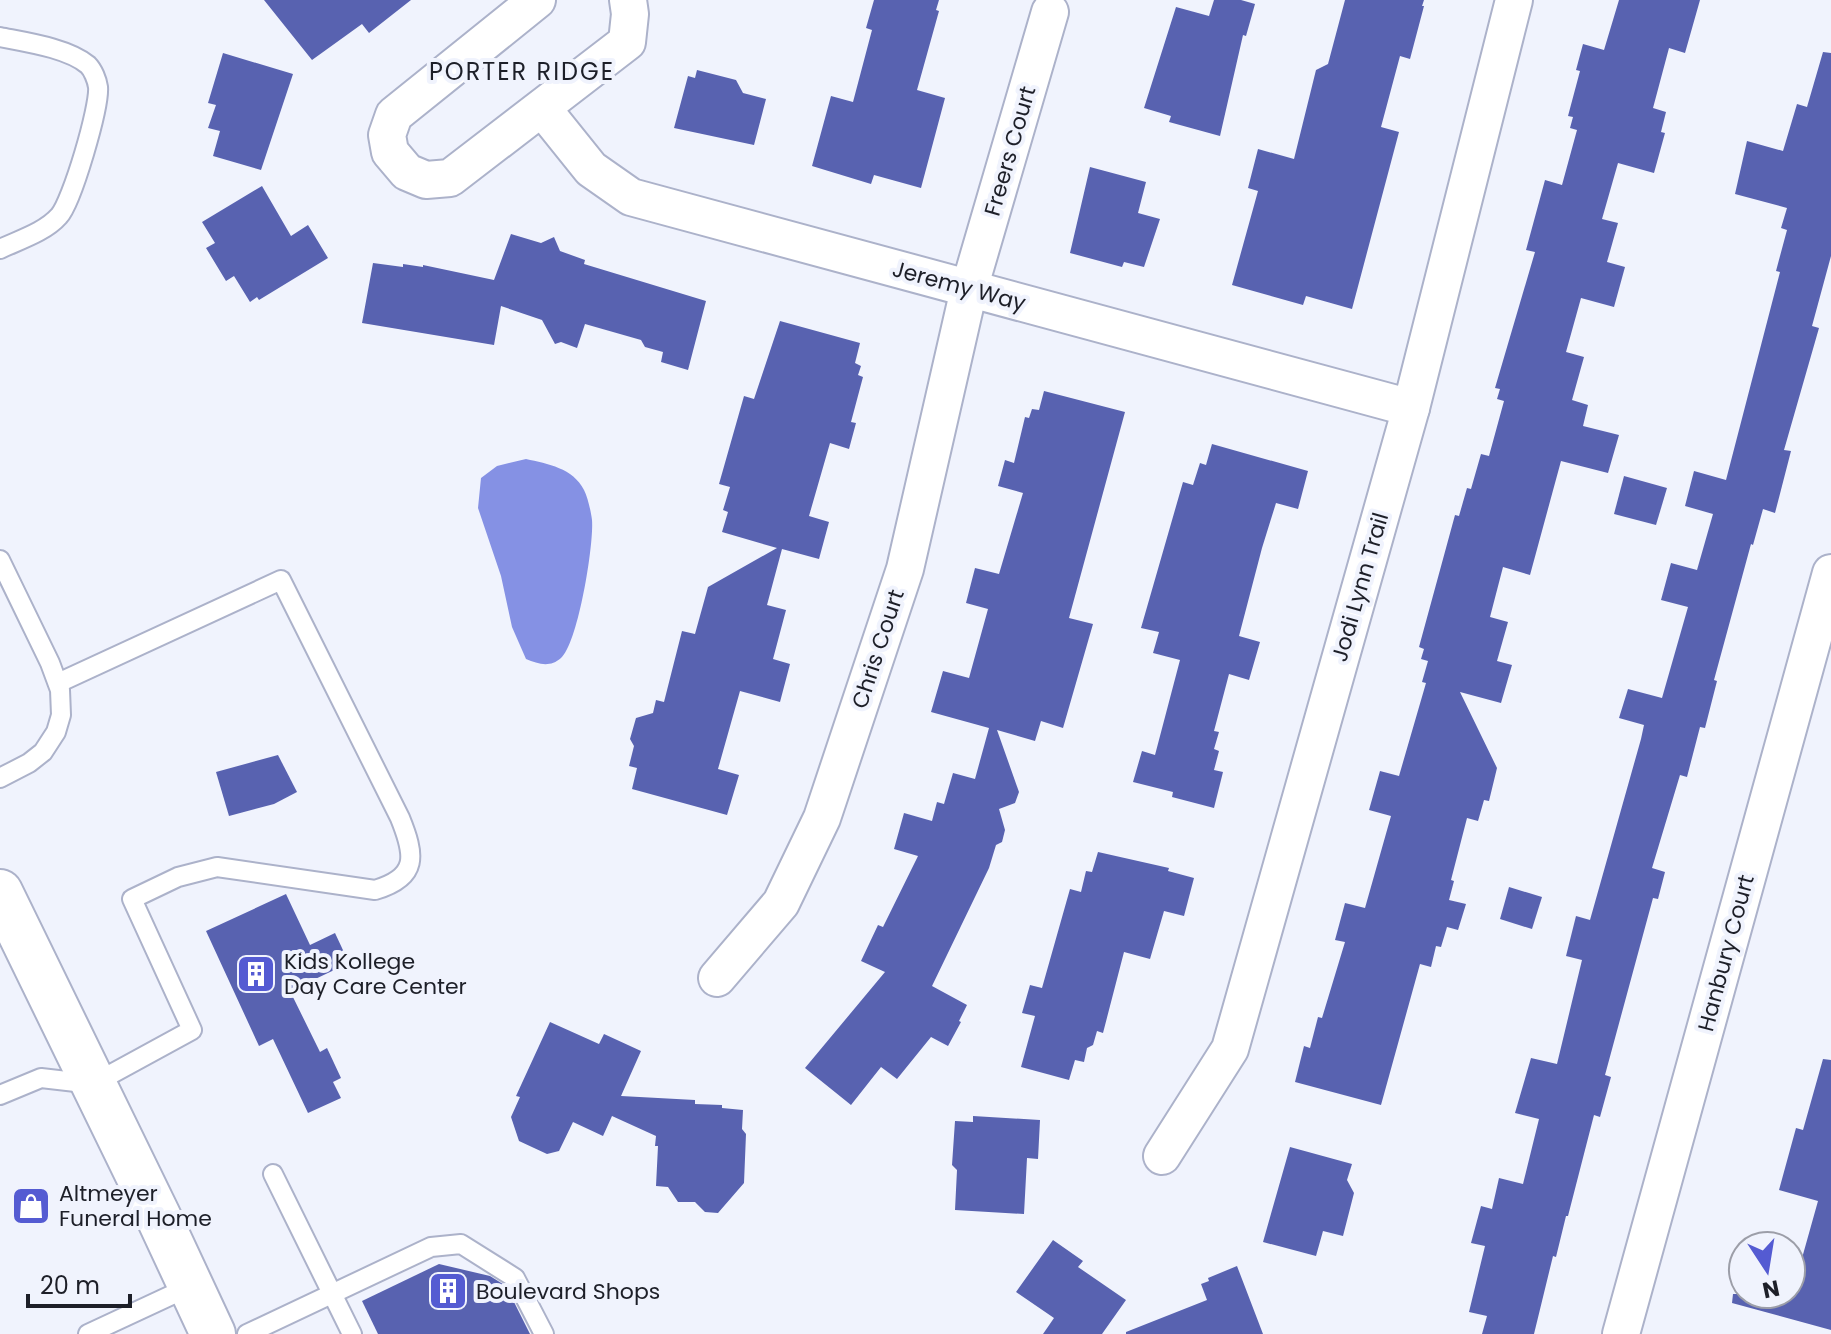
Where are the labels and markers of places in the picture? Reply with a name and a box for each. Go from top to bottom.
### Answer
place label: Kids Kollege Day Care Center [284,946,467,1002]
building icon: Kids Kollege Day Care Center [235,953,277,995]
place label: Altmeyer Funeral Home [59,1178,212,1234]
shop icon: Altmeyer Funeral Home [10,1185,52,1227]
building icon: Boulevard Shops [427,1270,469,1312]
place label: Boulevard Shops [476,1276,660,1307]

